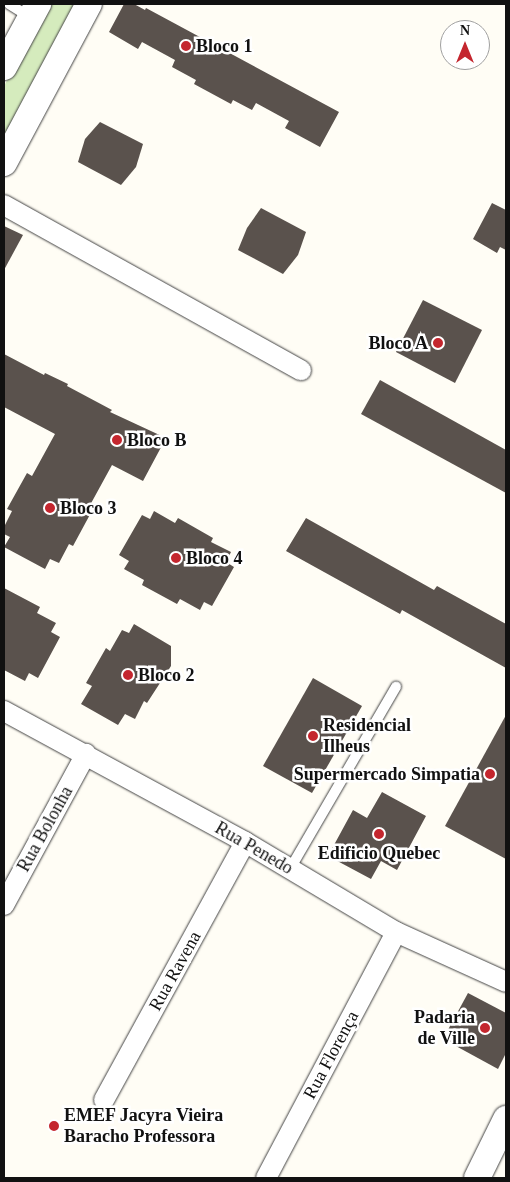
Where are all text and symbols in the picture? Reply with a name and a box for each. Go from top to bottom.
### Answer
north arrow [440,20,490,70]
text: N [460,23,470,38]
place label: Bloco 1 [196,35,252,57]
marker: Bloco 1 [180,40,192,52]
place label: Bloco A [368,332,428,354]
marker: Bloco A [432,337,444,349]
place label: Bloco B [127,429,187,451]
marker: Bloco B [111,434,123,446]
place label: Bloco 3 [60,497,116,519]
marker: Bloco 3 [44,502,56,514]
place label: Bloco 4 [186,547,242,569]
marker: Bloco 4 [170,552,182,564]
place label: Bloco 2 [138,664,194,686]
marker: Bloco 2 [122,669,134,681]
place label: Residencial Ilheus [323,715,411,758]
marker: Residencial Ilheus [307,730,319,742]
place label: Supermercado Simpatia [294,763,480,785]
marker: Supermercado Simpatia [484,768,496,780]
street label: Rua Bolonha [13,782,77,876]
street label: Rua Penedo [211,817,297,879]
marker: Edificio Quebec [373,828,385,840]
place label: Edificio Quebec [318,842,440,864]
street label: Rua Ravena [144,928,206,1014]
street label: Rua Florença [299,1007,363,1103]
place label: Padaria de Ville [414,1007,475,1050]
marker: Padaria de Ville [479,1022,491,1034]
place label: EMEF Jacyra Vieira Baracho Professora [64,1105,224,1148]
marker: EMEF Jacyra Vieira Baracho Professora [48,1120,60,1132]

